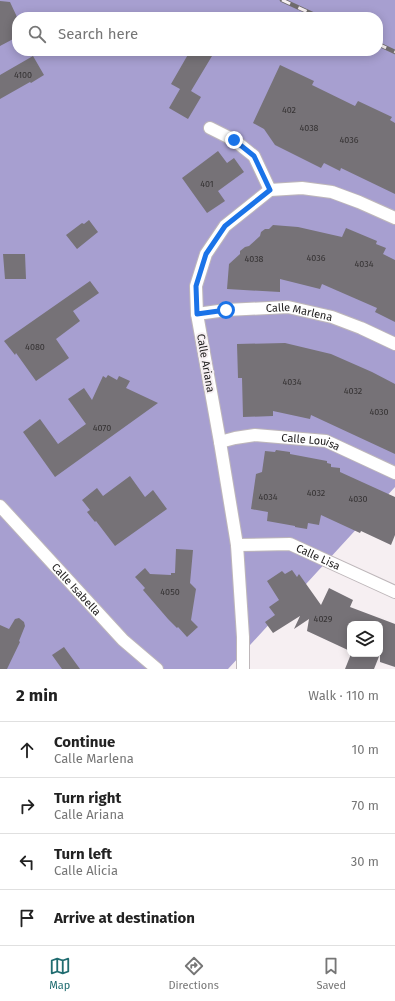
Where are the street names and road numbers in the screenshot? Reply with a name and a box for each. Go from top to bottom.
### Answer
street label: Calle Marlena [266,301,334,324]
street label: Calle Ariana [194,333,217,393]
street label: Calle Louisa [281,431,342,454]
street label: Calle Lisa [294,542,342,573]
street label: Calle Isabella [49,561,103,618]

